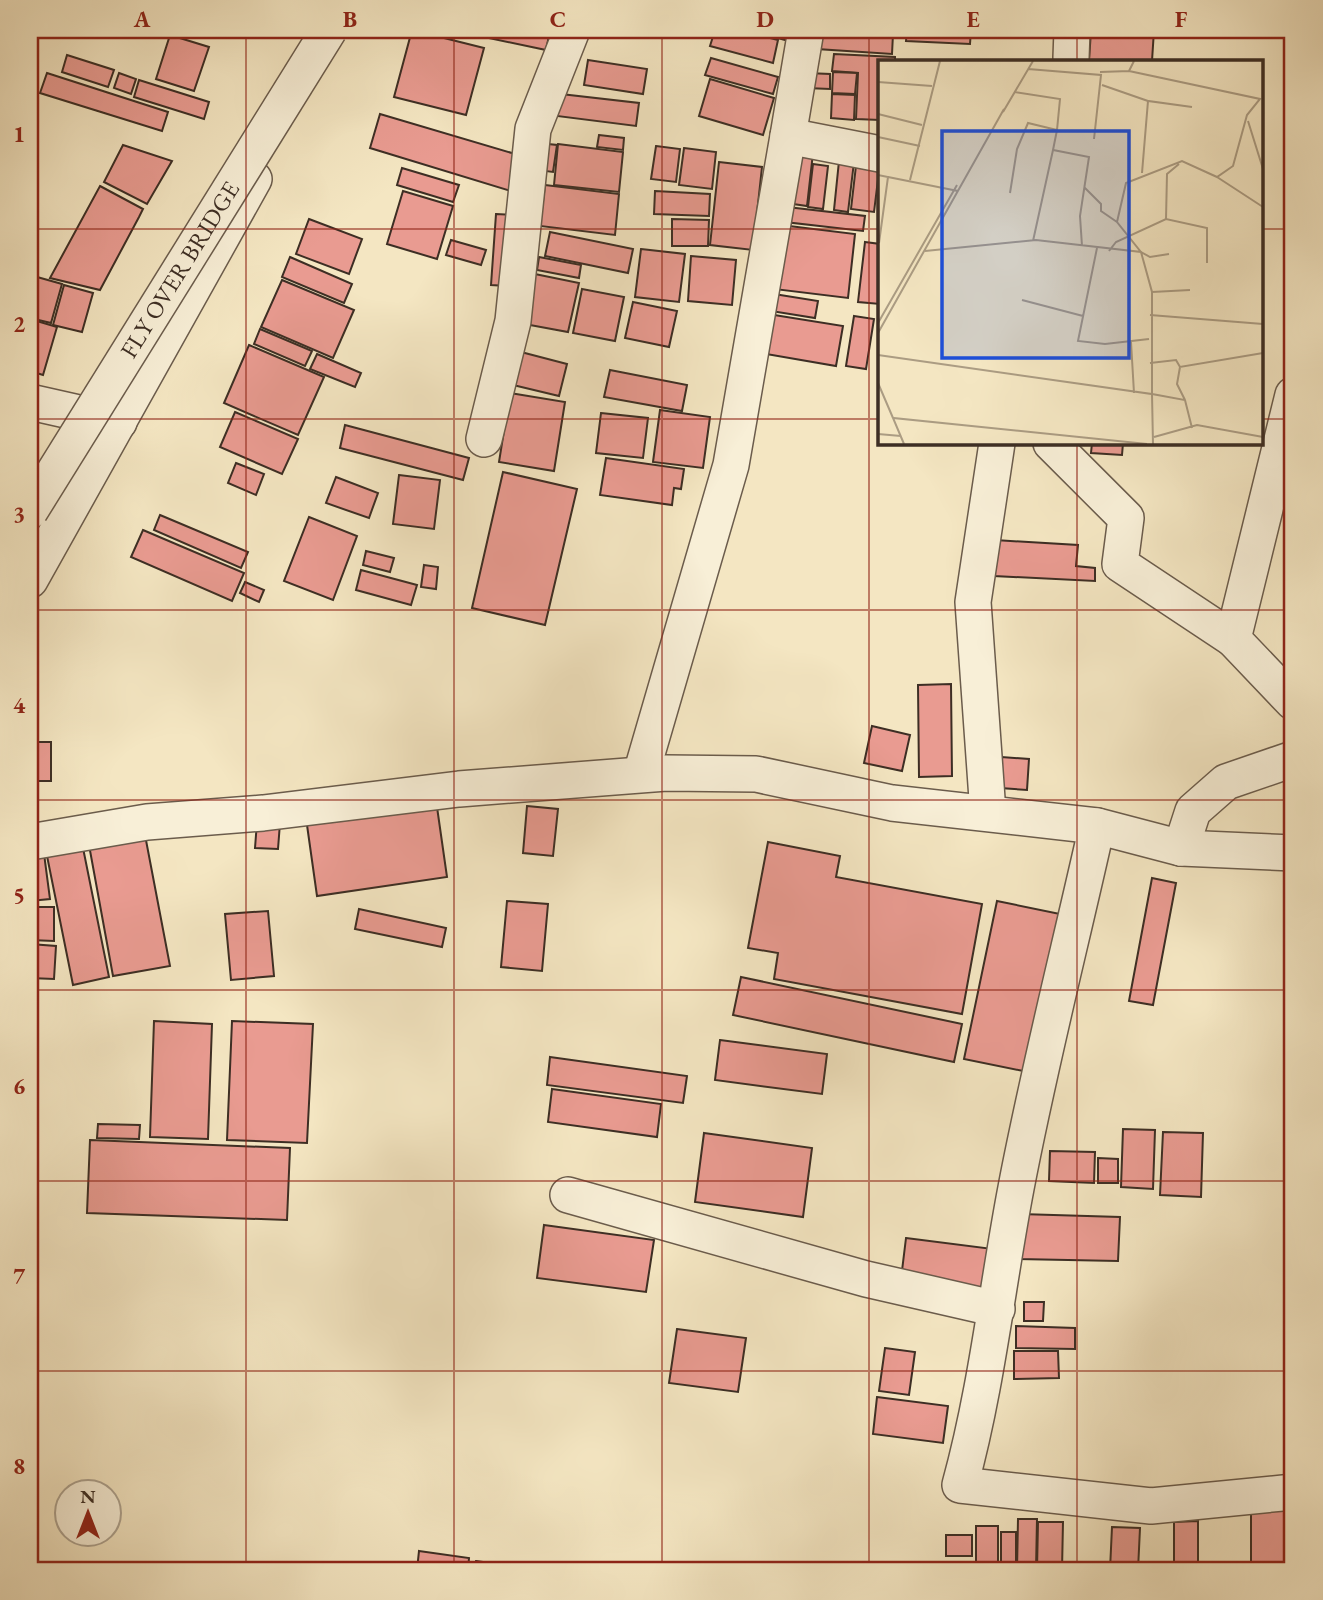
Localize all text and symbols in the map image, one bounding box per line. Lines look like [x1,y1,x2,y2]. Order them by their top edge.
text: A [133,4,151,34]
text: B [343,4,357,34]
text: C [550,4,566,34]
text: D [756,4,774,34]
text: E [966,4,980,34]
text: F [1175,4,1188,34]
inset map [878,60,1264,444]
text: 1 [13,119,25,149]
street label: FLY OVER BRIDGE [113,175,246,364]
text: 2 [13,309,25,339]
text: 3 [13,499,25,529]
text: 4 [13,690,26,720]
text: 5 [13,880,25,910]
text: 6 [13,1071,25,1101]
text: 7 [13,1261,26,1291]
text: 8 [13,1451,25,1481]
north arrow [52,1478,122,1548]
text: N [80,1484,96,1509]

